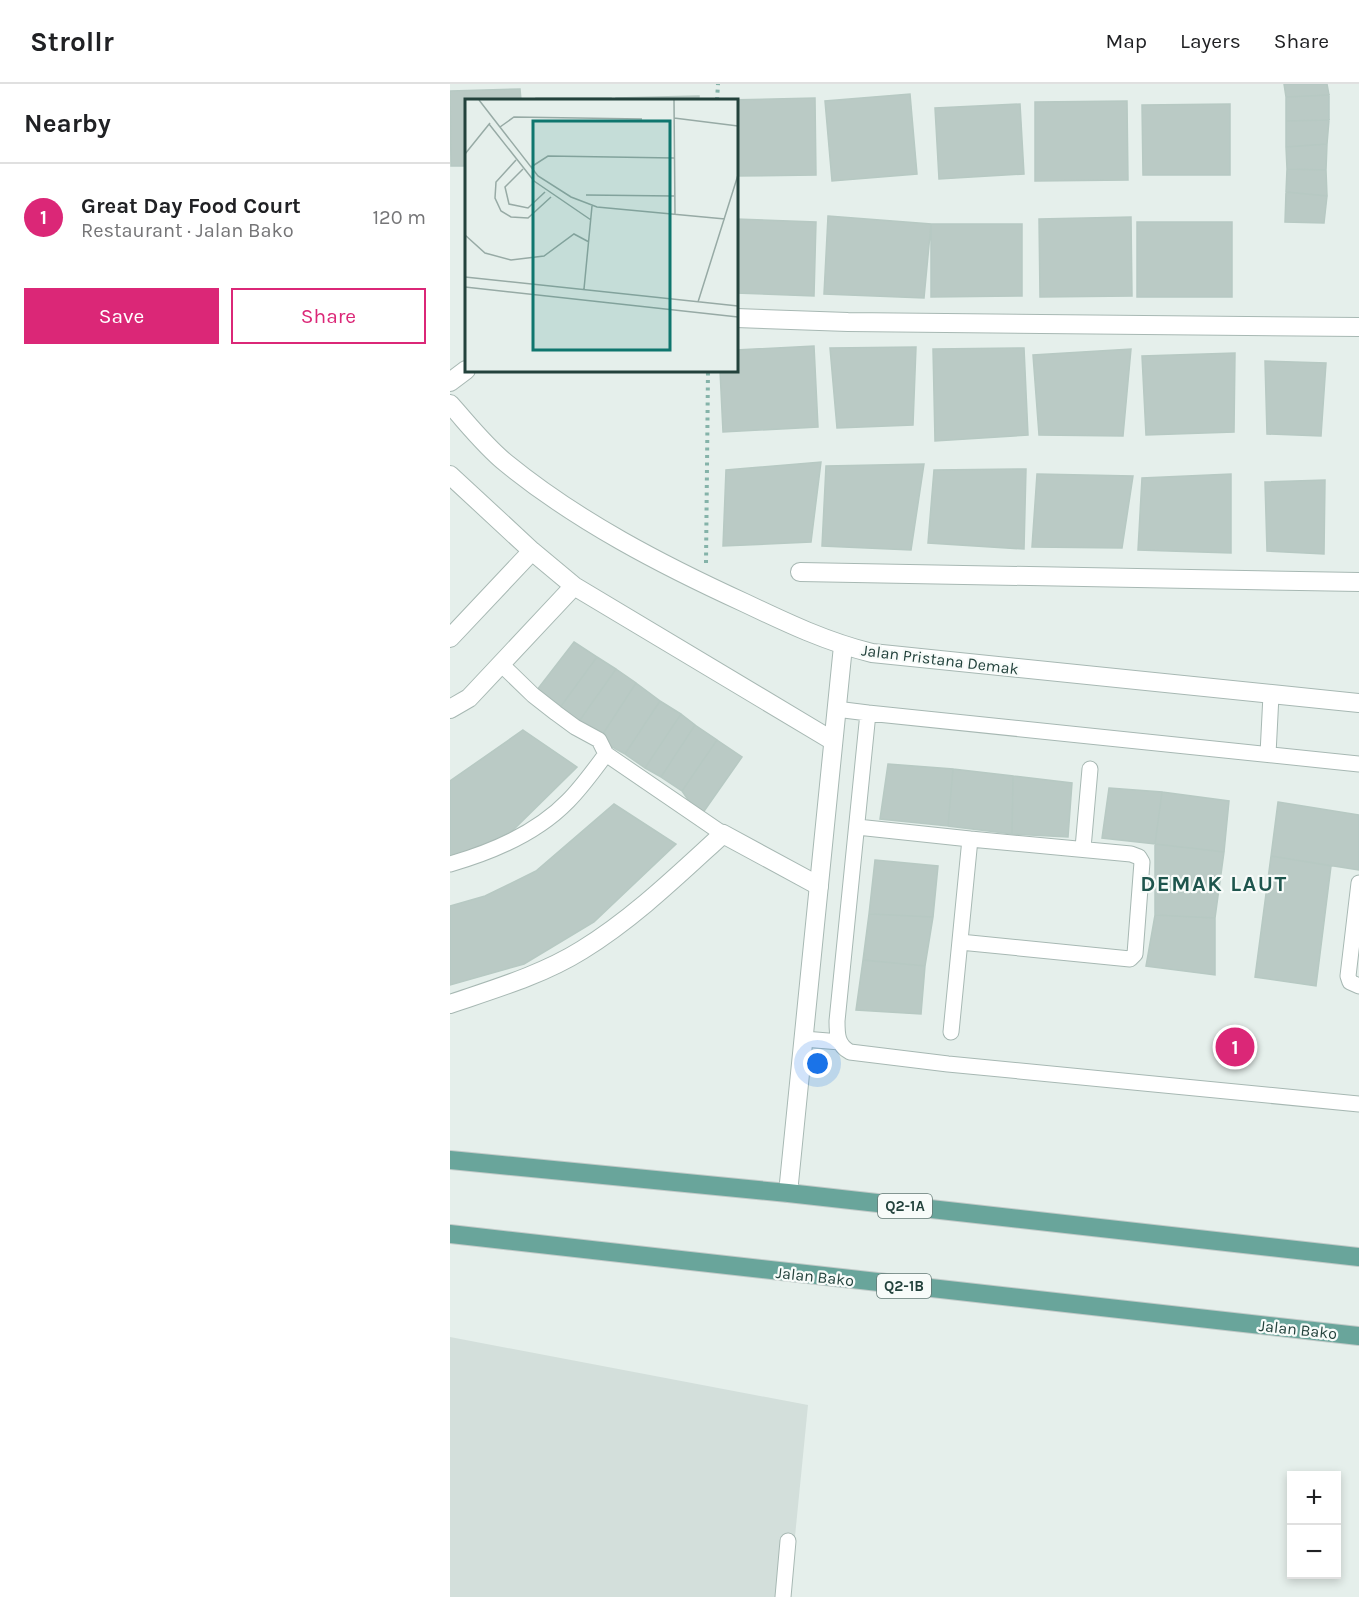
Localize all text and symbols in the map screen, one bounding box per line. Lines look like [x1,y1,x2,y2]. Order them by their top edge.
text: Strollr [30,25,114,58]
text: Map [1105,29,1147,53]
text: Layers [1180,29,1241,53]
text: Share [1274,29,1329,53]
inset map [465,99,738,372]
text: Nearby [24,108,111,139]
text: Great Day Food Court [81,193,301,219]
text: 1 [40,206,47,229]
text: 120 m [372,206,426,229]
text: Restaurant · Jalan Bako [81,219,294,242]
button: Save [24,288,219,344]
button: Share [231,288,426,344]
street label: Jalan Pristana Demak [860,640,1020,679]
district label: DEMAK LAUT [1140,871,1288,897]
pin: 1 [1216,1024,1254,1070]
your location [803,1049,832,1078]
road number: Q2-1A [878,1194,932,1218]
street label: Jalan Bako [775,1263,855,1290]
road number: Q2-1B [877,1274,931,1298]
street label: Jalan Bako [1258,1316,1338,1343]
map controls [1287,1471,1341,1579]
button: + [1287,1471,1341,1525]
button: − [1287,1525,1341,1579]

